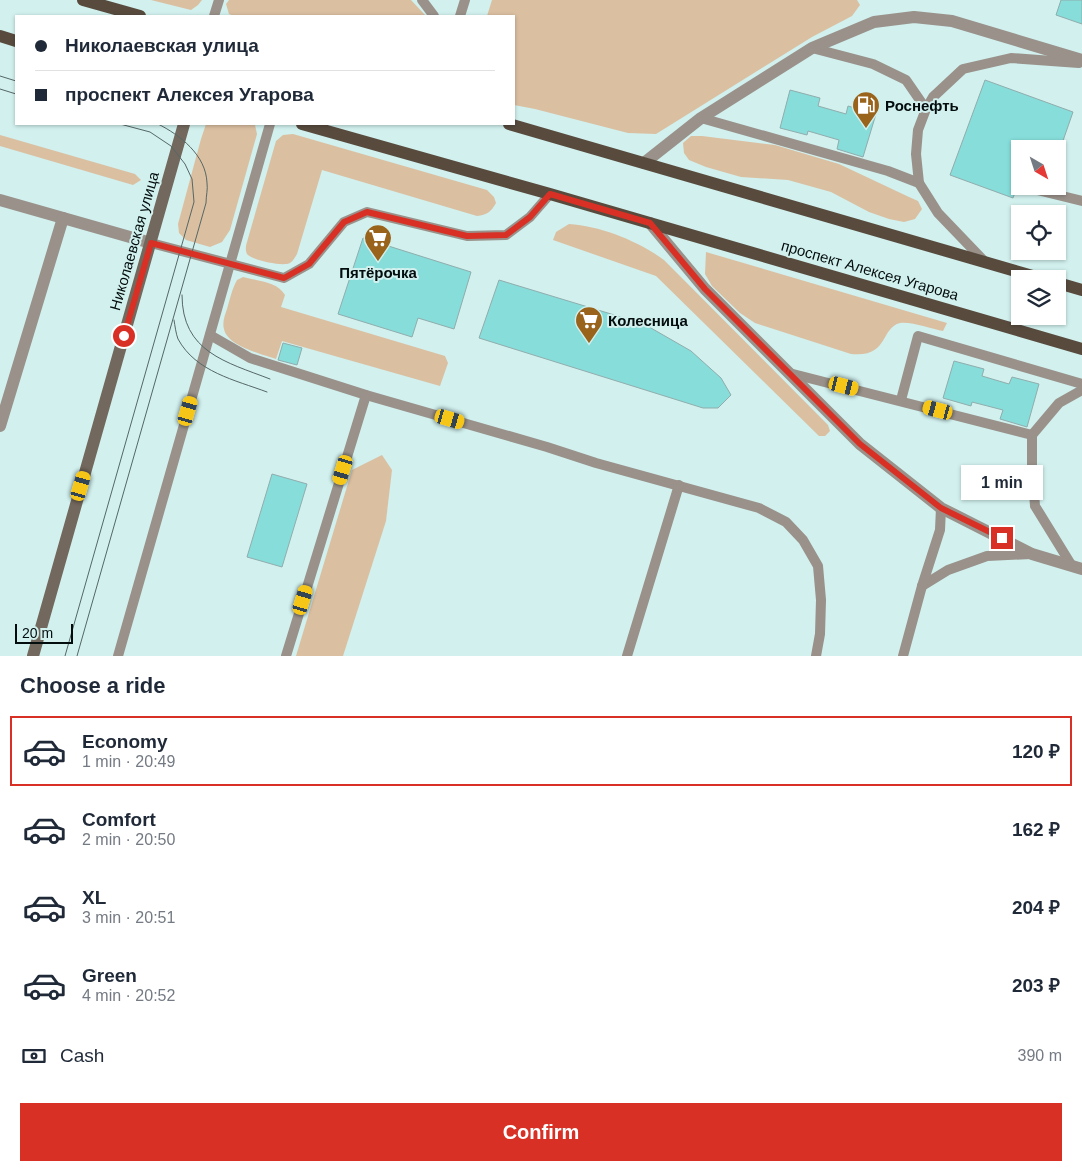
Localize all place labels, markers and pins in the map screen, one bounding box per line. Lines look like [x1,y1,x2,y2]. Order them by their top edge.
fuel station icon: Роснефть [851,90,881,129]
place label: Роснефть [885,97,959,114]
supermarket icon: Пятёрочка [363,223,393,262]
place label: Пятёрочка [339,264,418,281]
supermarket icon: Колесница [574,305,604,344]
place label: Колесница [608,312,688,329]

